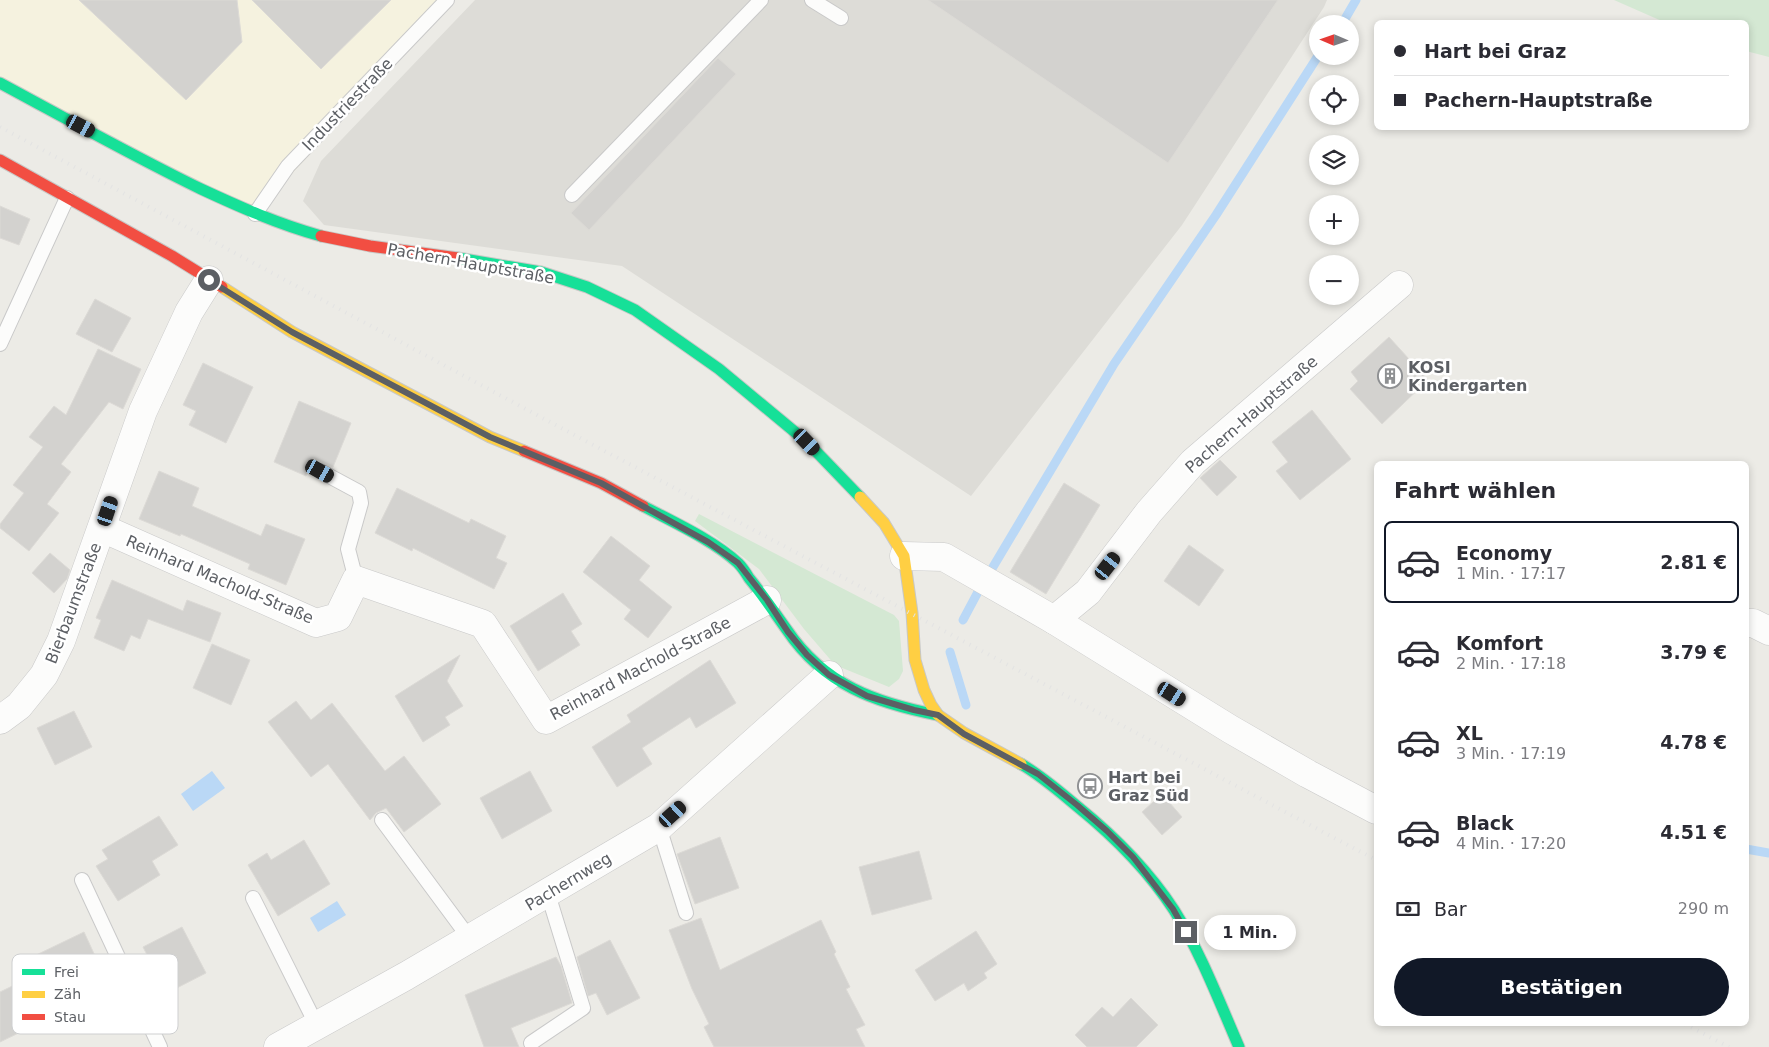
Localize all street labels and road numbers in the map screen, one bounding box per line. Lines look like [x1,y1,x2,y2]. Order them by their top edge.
street label: Industriestraße [298,54,396,155]
street label: Pachern-Hauptstraße [386,239,556,288]
street label: Pachern-Hauptstraße [1181,352,1321,477]
street label: Reinhard Machold-Straße [123,531,316,628]
street label: Bierbaumstraße [42,540,105,667]
street label: Reinhard Machold-Straße [547,613,734,724]
street label: Pachernweg [522,848,615,915]

